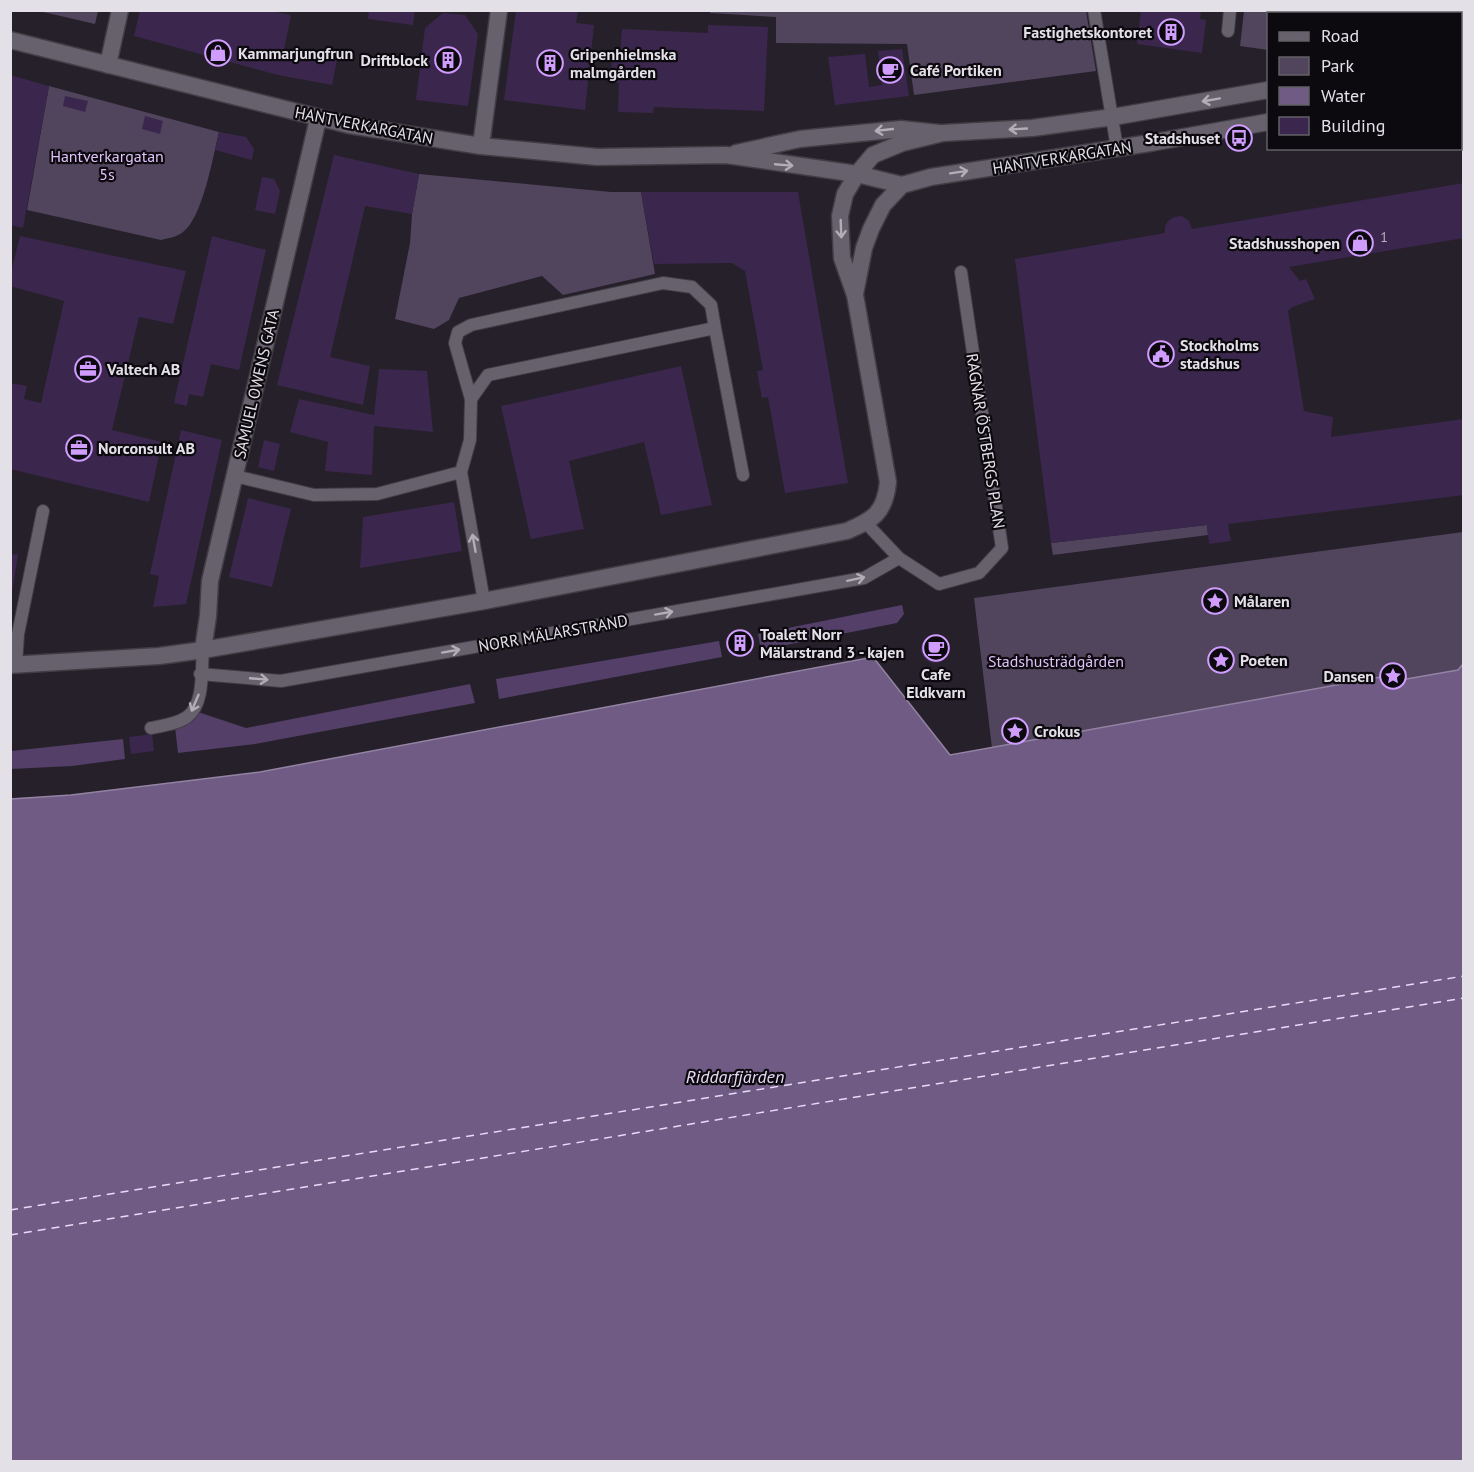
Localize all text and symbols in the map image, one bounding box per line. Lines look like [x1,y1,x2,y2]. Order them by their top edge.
legend [1267,12,1462,150]
building icon: Fastighetskontoret [1156,17,1186,47]
place label: Fastighetskontoret [1023,22,1152,42]
text: Road [1321,24,1359,47]
shop icon: Kammarjungfrun [203,38,233,68]
place label: Kammarjungfrun [238,43,353,63]
place label: Gripenhielmska malmgården [570,44,676,82]
building icon: Driftblock [433,45,463,75]
building icon: Gripenhielmska malmgården [535,48,565,78]
place label: Driftblock [360,50,428,70]
text: Park [1321,54,1354,77]
cafe icon: Café Portiken [875,55,905,85]
place label: Café Portiken [910,60,1002,80]
text: Water [1321,84,1365,107]
one-way arrow [1201,95,1221,106]
street label: HANTVERKARGATAN [293,102,435,148]
text: Building [1321,114,1385,137]
one-way arrow [1009,123,1029,134]
bus stop icon: Stadshuset [1224,123,1254,153]
one-way arrow [875,125,895,136]
place label: Stadshuset [1145,128,1220,148]
street label: HANTVERKARGATAN [991,136,1133,178]
park label: Hantverkargatan 5s [50,146,164,184]
one-way arrow [774,160,793,171]
one-way arrow [949,167,969,178]
one-way arrow [835,218,846,238]
shop icon: Stadshusshopen [1345,228,1375,258]
house number: 1 [1380,228,1388,246]
place label: Stadshusshopen [1229,233,1340,253]
street label: SAMUEL OWENS GATA [229,307,283,461]
place label: Stockholms stadshus [1180,335,1259,373]
public building icon: Stockholms stadshus [1146,339,1176,369]
street label: RAGNAR ÖSTBERGS PLAN [962,352,1010,530]
office icon: Valtech AB [73,354,103,384]
place label: Valtech AB [106,359,180,379]
office icon: Norconsult AB [64,433,94,463]
place label: Norconsult AB [98,438,195,458]
one-way arrow [468,534,479,553]
one-way arrow [845,573,865,584]
place icon: Målaren [1200,586,1230,616]
place label: Målaren [1234,591,1290,611]
one-way arrow [653,608,673,619]
street label: NORR MÄLARSTRAND [477,610,629,656]
place label: Toalett Norr Mälarstrand 3 - kajen [760,624,904,662]
building icon: Toalett Norr Mälarstrand 3 - kajen [725,628,755,658]
cafe icon: Cafe Eldkvarn [921,633,951,663]
one-way arrow [441,645,460,656]
place icon: Poeten [1206,645,1236,675]
place label: Poeten [1240,650,1288,670]
park label: Stadshusträdgården [988,651,1124,671]
place icon: Dansen [1378,661,1408,691]
place label: Cafe Eldkvarn [906,664,966,702]
place label: Dansen [1323,666,1374,686]
one-way arrow [248,674,268,685]
one-way arrow [189,694,200,712]
place icon: Crokus [1000,716,1030,746]
place label: Crokus [1034,721,1080,741]
water label: Riddarfjärden [686,1065,784,1088]

